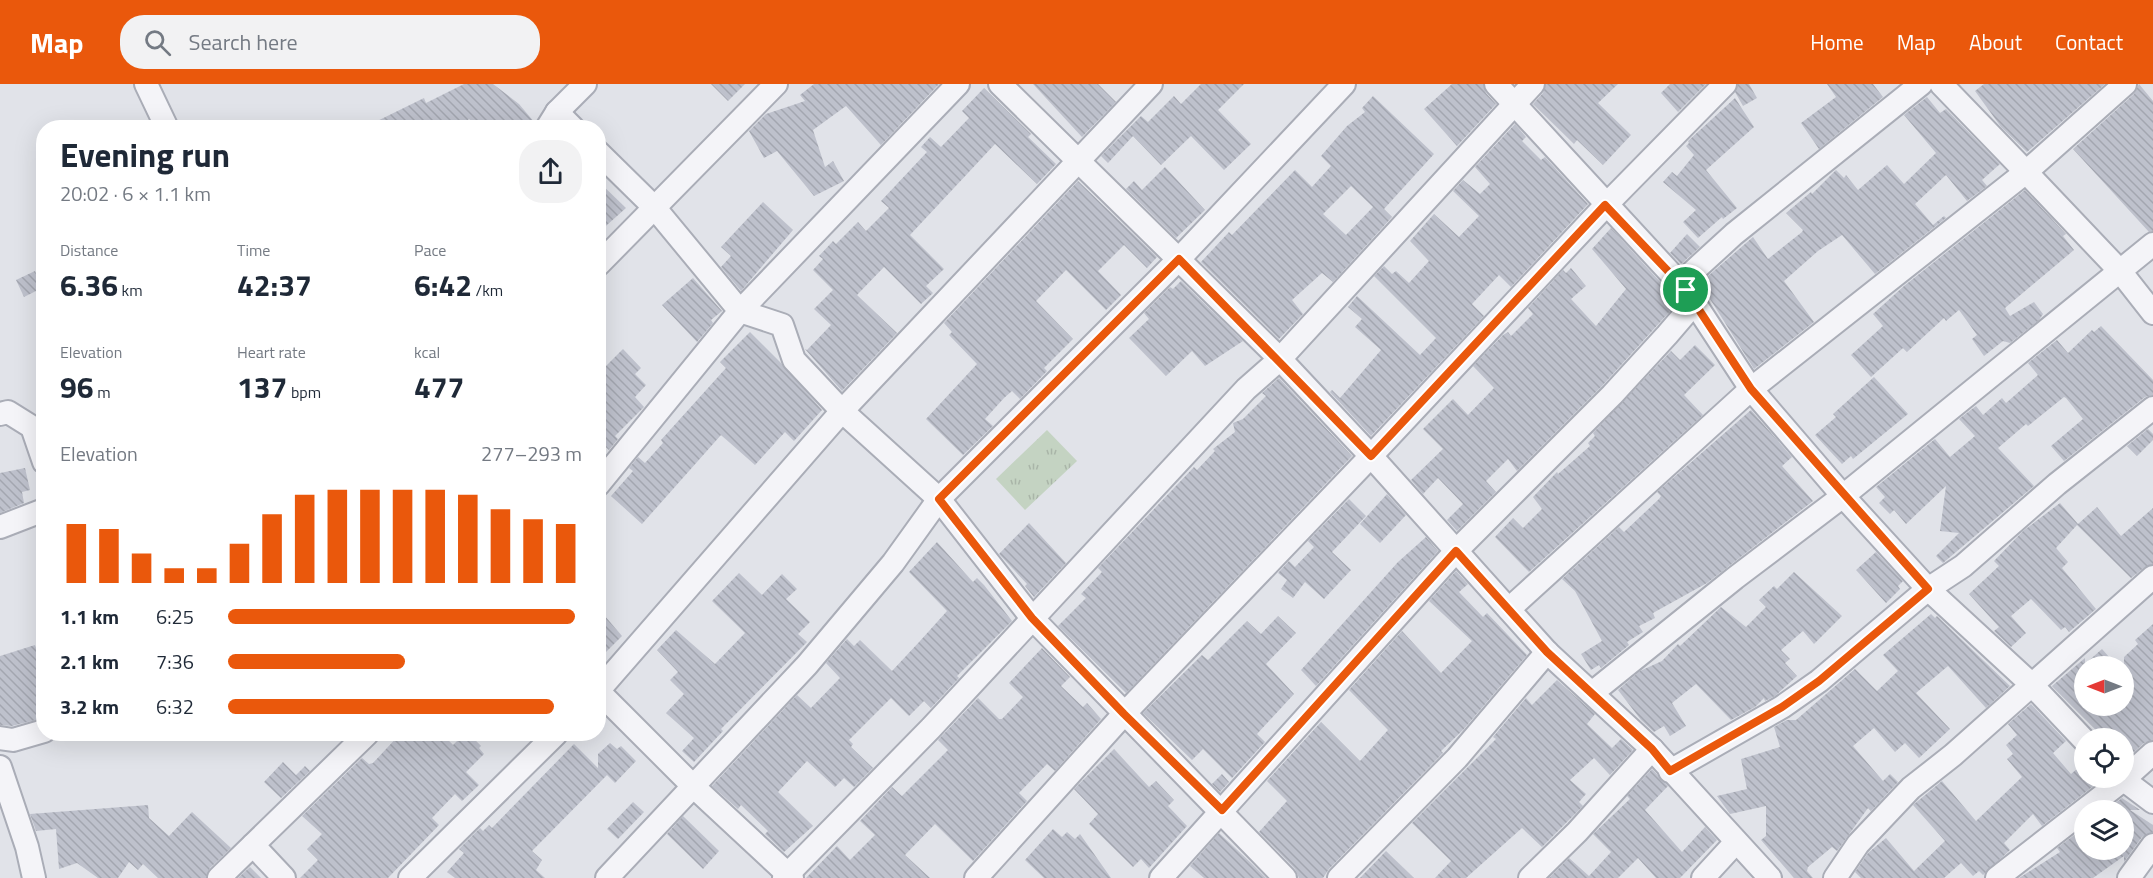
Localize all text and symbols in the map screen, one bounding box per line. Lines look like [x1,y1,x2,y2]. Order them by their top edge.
search box [120,15,540,69]
text: Map [30,21,84,64]
text: Search here [189,25,298,59]
icon: search [141,26,174,59]
text: Home [1810,26,1864,58]
text: Map [1897,26,1936,58]
text: About [1969,26,2022,58]
text: Contact [2055,26,2123,58]
text: Evening run [60,130,230,180]
button: share [519,140,582,203]
text: 20:02 · 6 × 1.1 km [60,178,211,209]
text: Distance [60,238,118,262]
text: Time [237,238,270,262]
text: Pace [414,238,446,262]
text: 6.36 [60,262,118,308]
text: 42:37 [237,262,312,308]
text: 6:42 [414,262,472,308]
pin [1660,264,1711,315]
icon: arrive [1669,273,1702,306]
text: km [118,278,143,302]
text: /km [472,278,503,302]
text: Elevation [60,340,122,364]
text: Heart rate [237,340,306,364]
text: kcal [414,340,440,364]
text: 96 [60,364,94,410]
text: 137 [237,364,287,410]
text: 477 [414,364,464,410]
text: m [94,380,111,404]
text: bpm [287,380,321,404]
text: Elevation [60,438,138,469]
text: 277–293 m [481,438,582,469]
text: 1.1 km [60,601,119,632]
text: 6:25 [156,601,194,632]
text: 2.1 km [60,646,119,677]
text: 7:36 [156,646,194,677]
north arrow [2074,656,2134,716]
map controls [2074,656,2134,860]
text: 3.2 km [60,691,119,722]
text: 6:32 [156,691,194,722]
button: locate [2074,728,2134,788]
button: layers [2074,800,2134,860]

